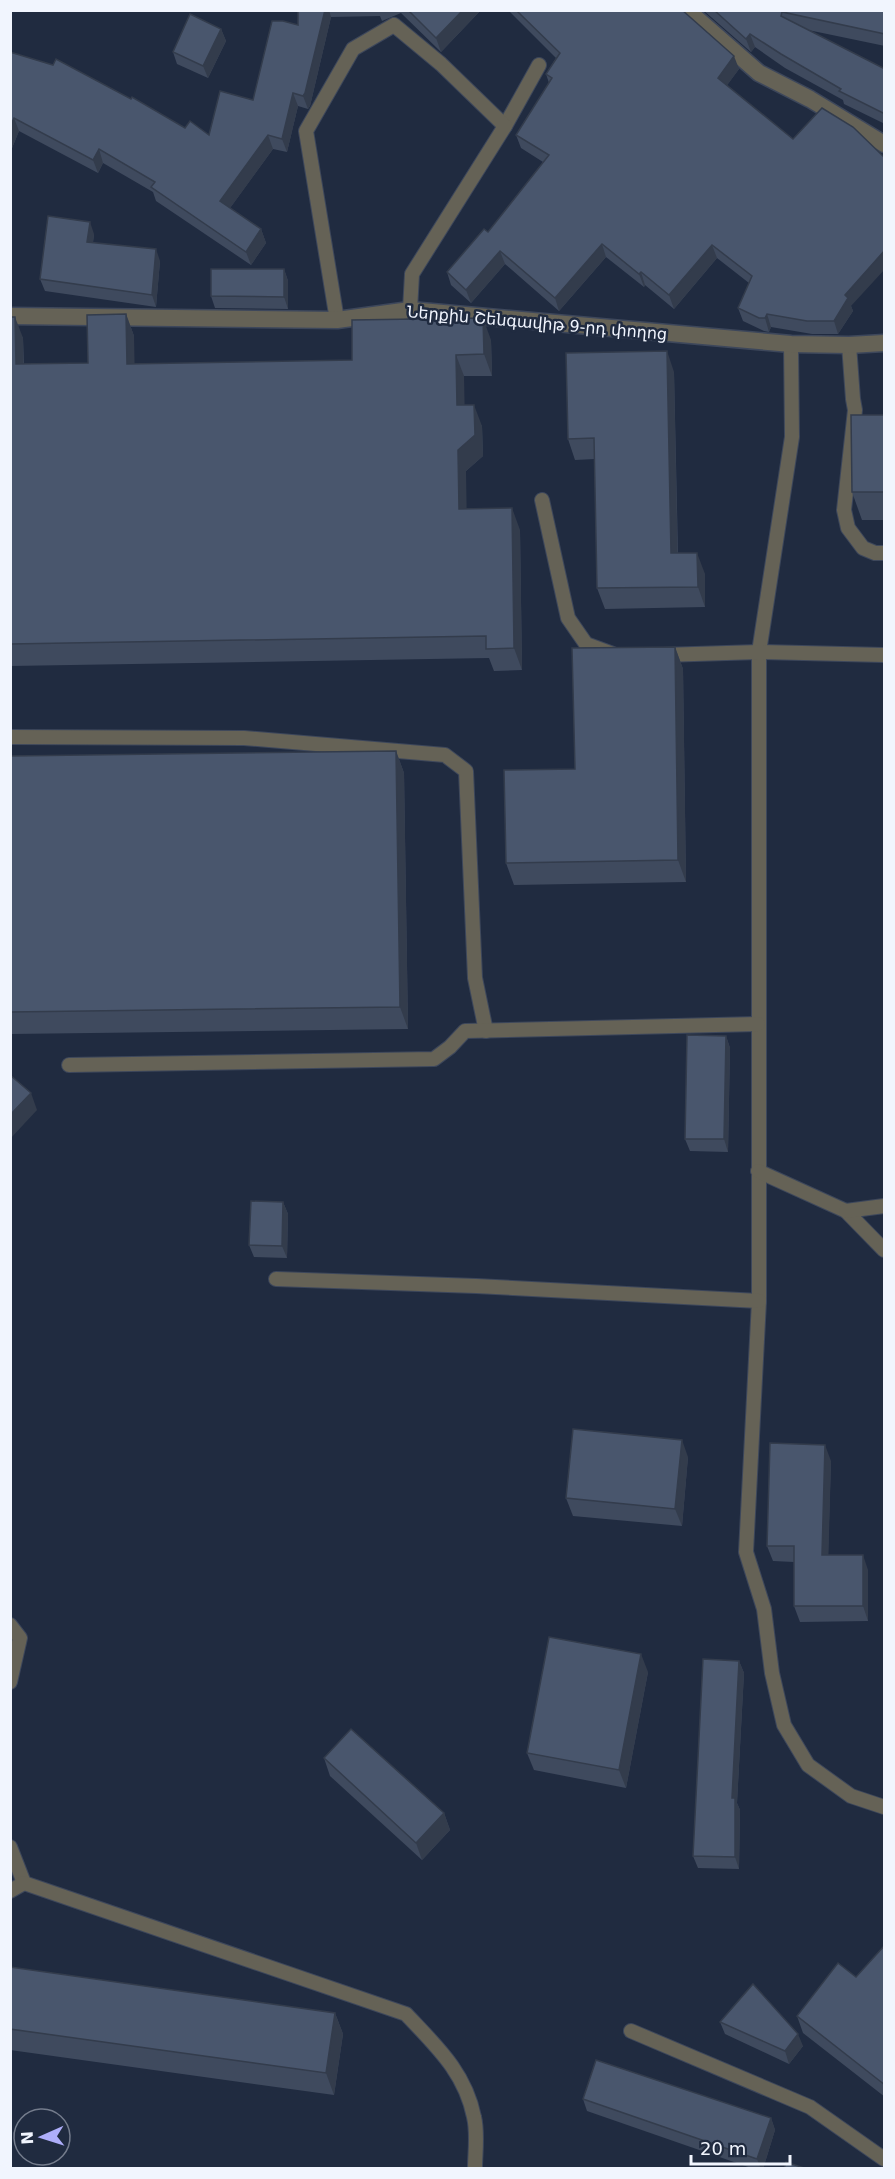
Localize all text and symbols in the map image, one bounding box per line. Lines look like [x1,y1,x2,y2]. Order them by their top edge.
street label: Ներքին Շենգավիթ 9-րդ փողոց [406,302,668,344]
north arrow [12,2107,72,2167]
scale bar [691,2128,790,2166]
text: N [18,2131,37,2145]
text: 20 m [700,2138,746,2159]

